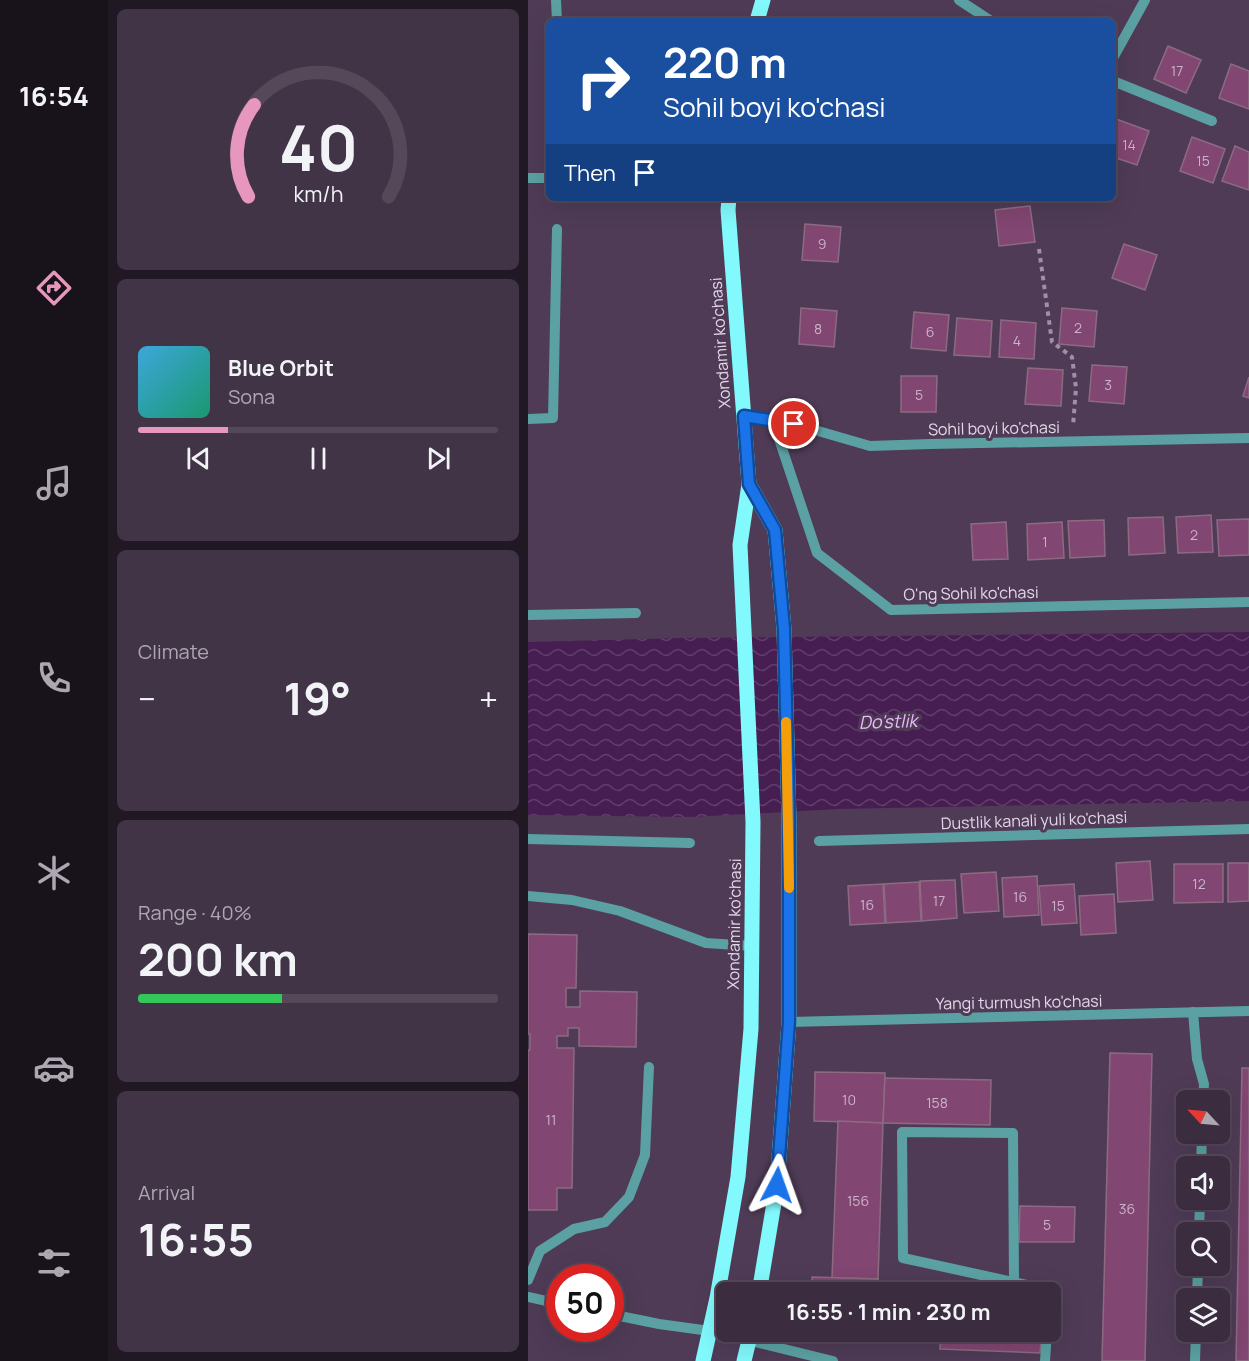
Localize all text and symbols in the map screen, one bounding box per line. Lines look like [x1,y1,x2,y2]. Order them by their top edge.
text: 220 m [663,33,787,91]
icon: right [564,42,642,120]
house number: 17 [1171,61,1183,80]
text: 16:54 [19,77,89,114]
text: Sohil boyi ko'chasi [663,88,886,125]
text: 40 [278,104,358,190]
house number: 14 [1122,135,1136,154]
house number: 15 [1196,151,1210,170]
icon: arrive [628,156,661,189]
text: Then [564,158,616,188]
text: km/h [293,179,343,208]
house number: 9 [818,234,826,253]
icon: directions [33,267,75,309]
street label: Xondamir ko'chasi [704,277,736,409]
house number: 2 [1074,318,1082,337]
house number: 8 [814,319,822,338]
house number: 6 [926,322,934,341]
house number: 4 [1013,331,1021,350]
text: Blue Orbit [228,353,334,383]
house number: 3 [1104,375,1112,394]
text: Sona [228,383,275,410]
house number: 5 [915,385,923,404]
pin [768,398,819,449]
icon: arrive [777,407,810,440]
street label: Sohil boyi ko'chasi [928,416,1060,440]
icon: previous [182,442,215,475]
icon: pause [302,442,335,475]
icon: next [422,442,455,475]
icon: music [33,462,75,504]
house number: 2 [1190,525,1198,544]
house number: 1 [1042,532,1048,551]
street label: O'ng Sohil ko'chasi [903,581,1039,605]
text: Climate [138,638,209,665]
icon: phone [33,657,75,699]
text: 19° [283,667,351,729]
text: − [138,676,156,721]
text: + [479,676,498,721]
water label: Do'stlik [858,708,921,734]
street label: Dustlik kanali yuli ko'chasi [940,806,1128,834]
icon: climate [33,852,75,894]
street label: Xondamir ko'chasi [722,858,746,990]
house number: 12 [1192,874,1206,893]
house number: 16 [1013,887,1027,906]
house number: 17 [933,891,945,910]
house number: 16 [860,895,874,914]
house number: 15 [1051,896,1065,915]
text: Range · 40% [138,899,252,926]
text: 200 km [138,928,298,990]
street label: Yangi turmush ko'chasi [935,990,1103,1014]
icon: car [33,1047,75,1089]
house number: 10 [842,1090,856,1109]
north arrow [1176,1090,1230,1144]
map controls [1176,1090,1230,1342]
house number: 158 [926,1093,948,1112]
house number: 11 [546,1110,556,1129]
position arrow [745,1153,809,1217]
button: sound [1176,1156,1230,1210]
text: Arrival [138,1179,195,1206]
house number: 156 [847,1191,869,1210]
house number: 36 [1119,1199,1135,1218]
text: 16:55 [138,1208,254,1270]
house number: 5 [1043,1215,1051,1234]
button: search [1176,1222,1230,1276]
icon: filters [33,1242,75,1284]
speed limit sign: 50 [546,1264,624,1342]
button: layers [1176,1288,1230,1342]
text: 16:55 · 1 min · 230 m [786,1297,991,1327]

